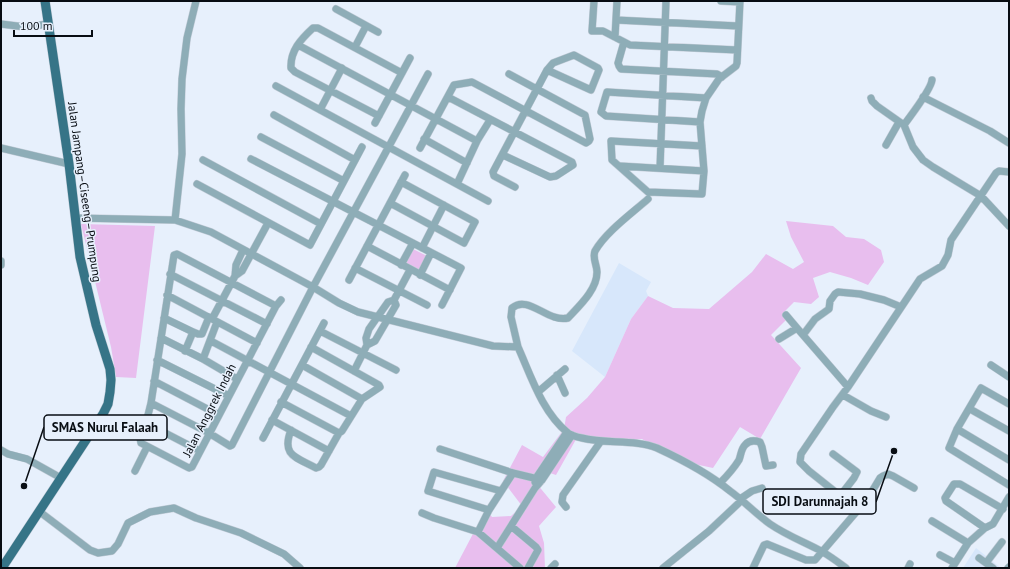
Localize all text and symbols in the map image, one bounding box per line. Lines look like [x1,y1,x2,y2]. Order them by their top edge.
scale bar [14,12,92,38]
text: 100 m [20,18,53,33]
street label: Jalan Jampang–Ciseeng–Prumpung [65,100,105,283]
street label: Jalan Anggrek Indah [179,361,239,460]
callout: SMAS Nurul Falaah [44,415,167,440]
text: SMAS Nurul Falaah [52,419,158,436]
callout: SDI Darunnajah 8 [763,489,876,514]
text: SDI Darunnajah 8 [771,493,869,510]

